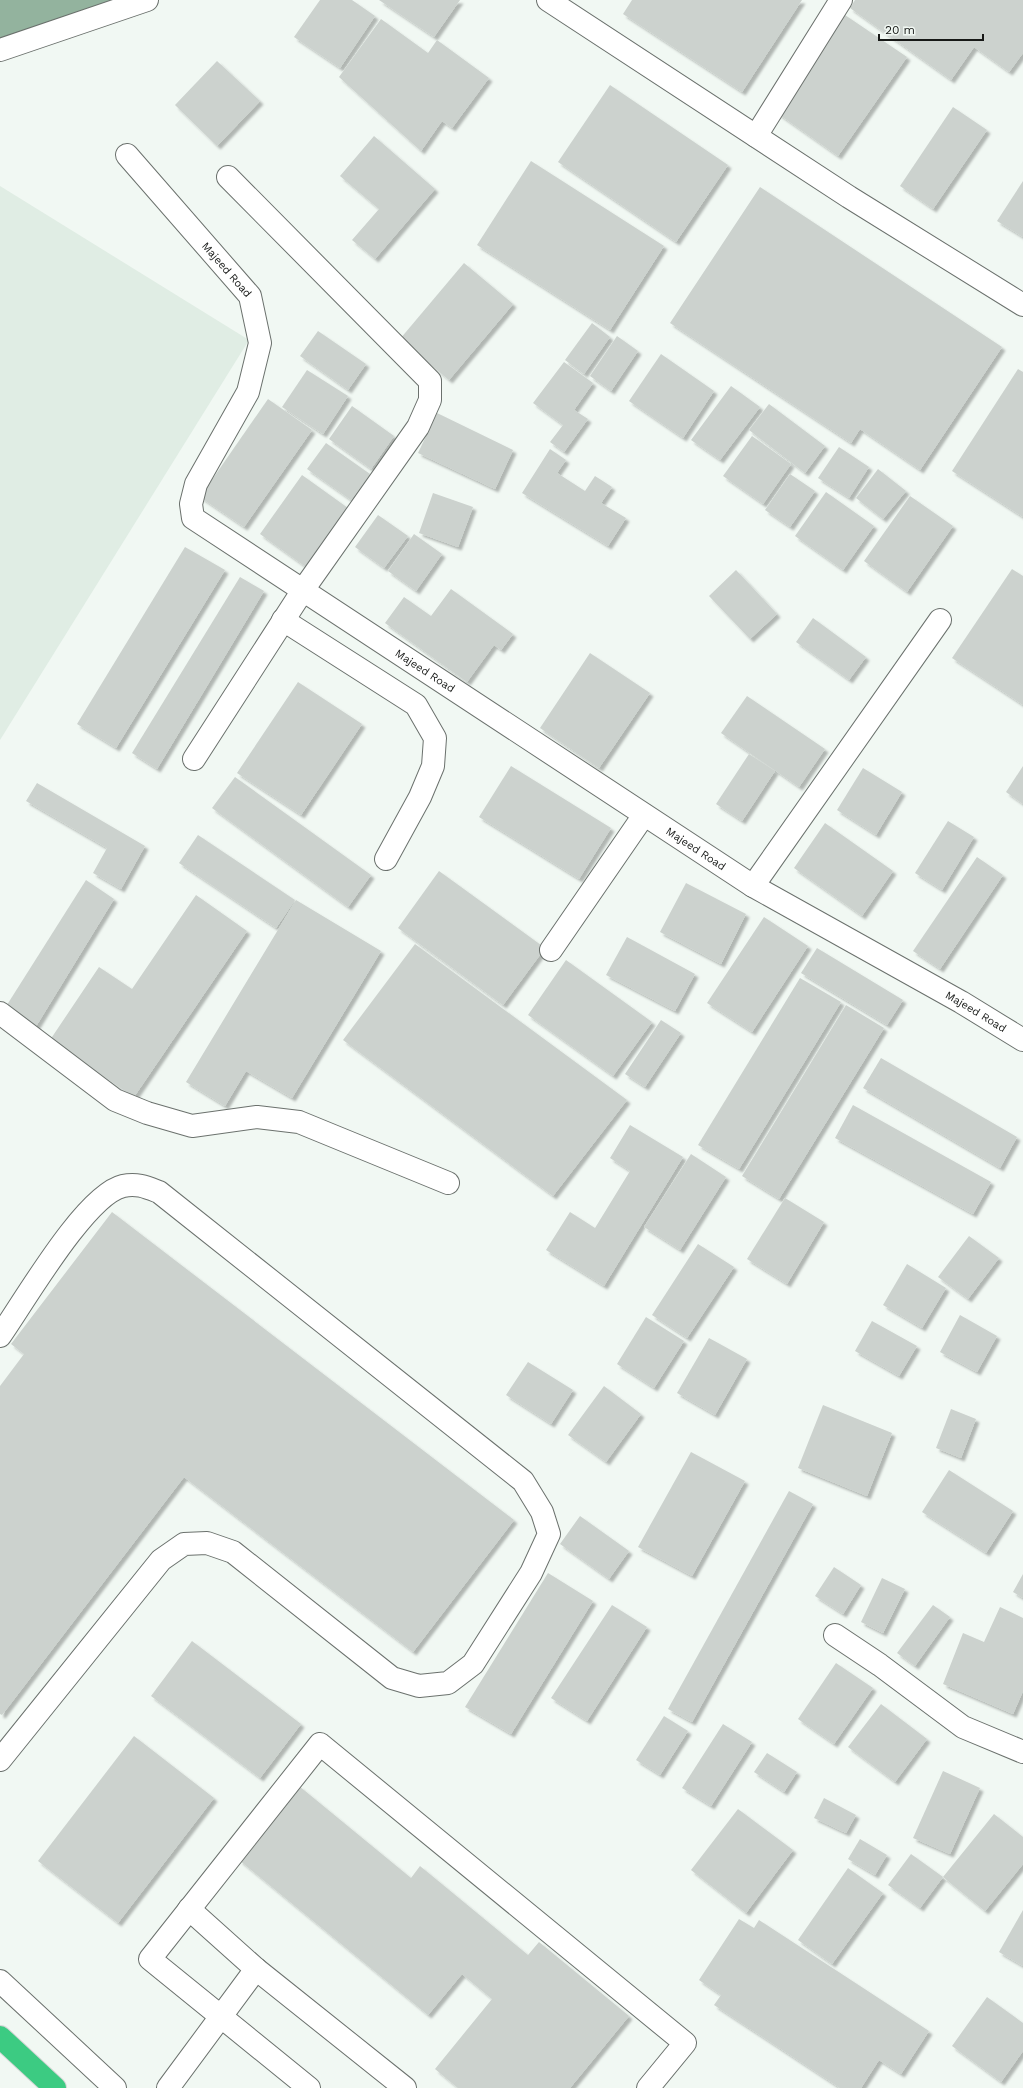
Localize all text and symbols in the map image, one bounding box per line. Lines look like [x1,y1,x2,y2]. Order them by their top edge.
scale bar [879,16,983,42]
text: 20 m [885,23,915,37]
street label: Majeed Road [199,240,254,300]
street label: Majeed Road [393,647,457,695]
street label: Majeed Road [663,825,728,873]
street label: Majeed Road [943,989,1009,1035]

